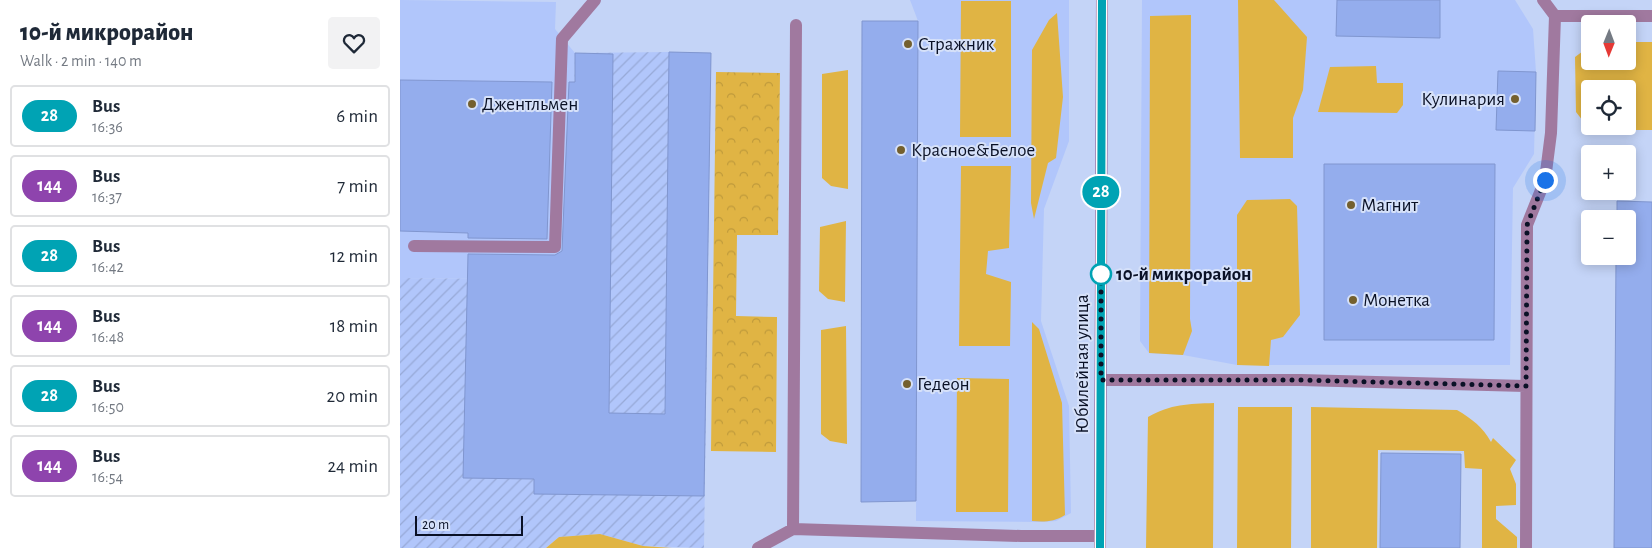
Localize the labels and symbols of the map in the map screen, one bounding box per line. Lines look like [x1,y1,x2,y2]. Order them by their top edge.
north arrow [1581,15,1636,70]
place label: Стражник [918,35,995,54]
marker: Стражник [902,38,914,50]
place label: Кулинария [1421,90,1505,109]
marker: Кулинария [1509,93,1521,105]
place label: Джентльмен [482,95,578,114]
marker: Джентльмен [466,98,478,110]
place label: Красное&Белое [911,141,1035,160]
marker: Красное&Белое [895,144,907,156]
your location [1533,168,1558,193]
line badge: 28 [1078,176,1124,208]
place label: Магнит [1361,196,1418,215]
marker: Магнит [1345,199,1357,211]
marker: 10-й микрорайон [1090,263,1112,285]
place label: 10-й микрорайон [1116,265,1252,284]
place label: Монетка [1363,291,1430,310]
street label: Юбилейная улица [1073,294,1092,434]
marker: Монетка [1347,294,1359,306]
place label: Гедеон [917,375,970,394]
marker: Гедеон [901,378,913,390]
scale bar [415,513,522,536]

